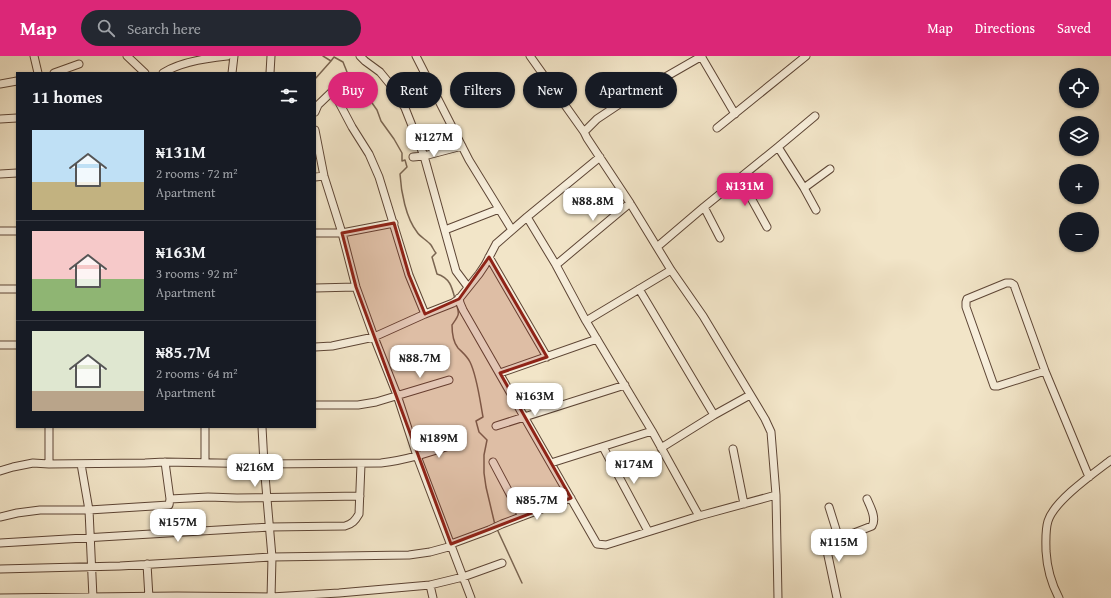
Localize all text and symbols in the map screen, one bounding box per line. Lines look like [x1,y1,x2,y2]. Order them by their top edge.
search box [81,10,361,46]
text: Map [20,14,57,42]
icon: search [95,17,117,39]
text: Search here [127,18,201,39]
text: Map [927,18,953,38]
text: Directions [975,18,1035,38]
text: Saved [1057,18,1091,38]
map controls [1059,68,1099,252]
button: locate [1059,68,1099,108]
chip: Buy [328,72,378,108]
chip: Rent [386,72,442,108]
chip: Filters [450,72,515,108]
chip: New [523,72,577,108]
chip: Apartment [585,72,677,108]
text: 11 homes [32,84,103,109]
icon: filters [278,85,300,107]
button: layers [1059,116,1099,156]
pin: ₦127M [406,124,462,158]
text: ₦127M [415,127,453,146]
text: ₦131M [156,139,206,164]
icon: home [64,146,112,194]
text: 2 rooms · 72 m² [156,164,238,183]
button: + [1059,164,1099,204]
pin: ₦131M [717,173,773,207]
text: ₦131M [726,176,764,195]
text: Apartment [156,183,216,202]
pin: ₦88.8M [560,188,626,222]
text: ₦88.8M [572,191,614,210]
button: − [1059,212,1099,252]
text: ₦163M [156,239,206,264]
icon: home [64,247,112,295]
text: 3 rooms · 92 m² [156,264,238,283]
text: Apartment [156,283,216,302]
text: ₦85.7M [156,339,211,364]
pin: ₦88.7M [387,345,453,379]
icon: home [64,347,112,395]
text: ₦88.7M [399,348,441,367]
text: 2 rooms · 64 m² [156,364,238,383]
text: Apartment [156,383,216,402]
pin: ₦163M [507,383,563,417]
text: ₦163M [516,386,554,405]
pin: ₦189M [411,425,467,459]
text: ₦189M [420,428,458,447]
pin: ₦174M [606,451,662,485]
pin: ₦216M [227,454,283,488]
text: ₦174M [615,454,653,473]
text: ₦216M [236,457,274,476]
pin: ₦85.7M [504,487,570,521]
text: ₦85.7M [516,490,558,509]
pin: ₦157M [150,509,206,543]
text: ₦157M [159,512,197,531]
pin: ₦115M [811,529,867,563]
text: ₦115M [820,532,858,551]

